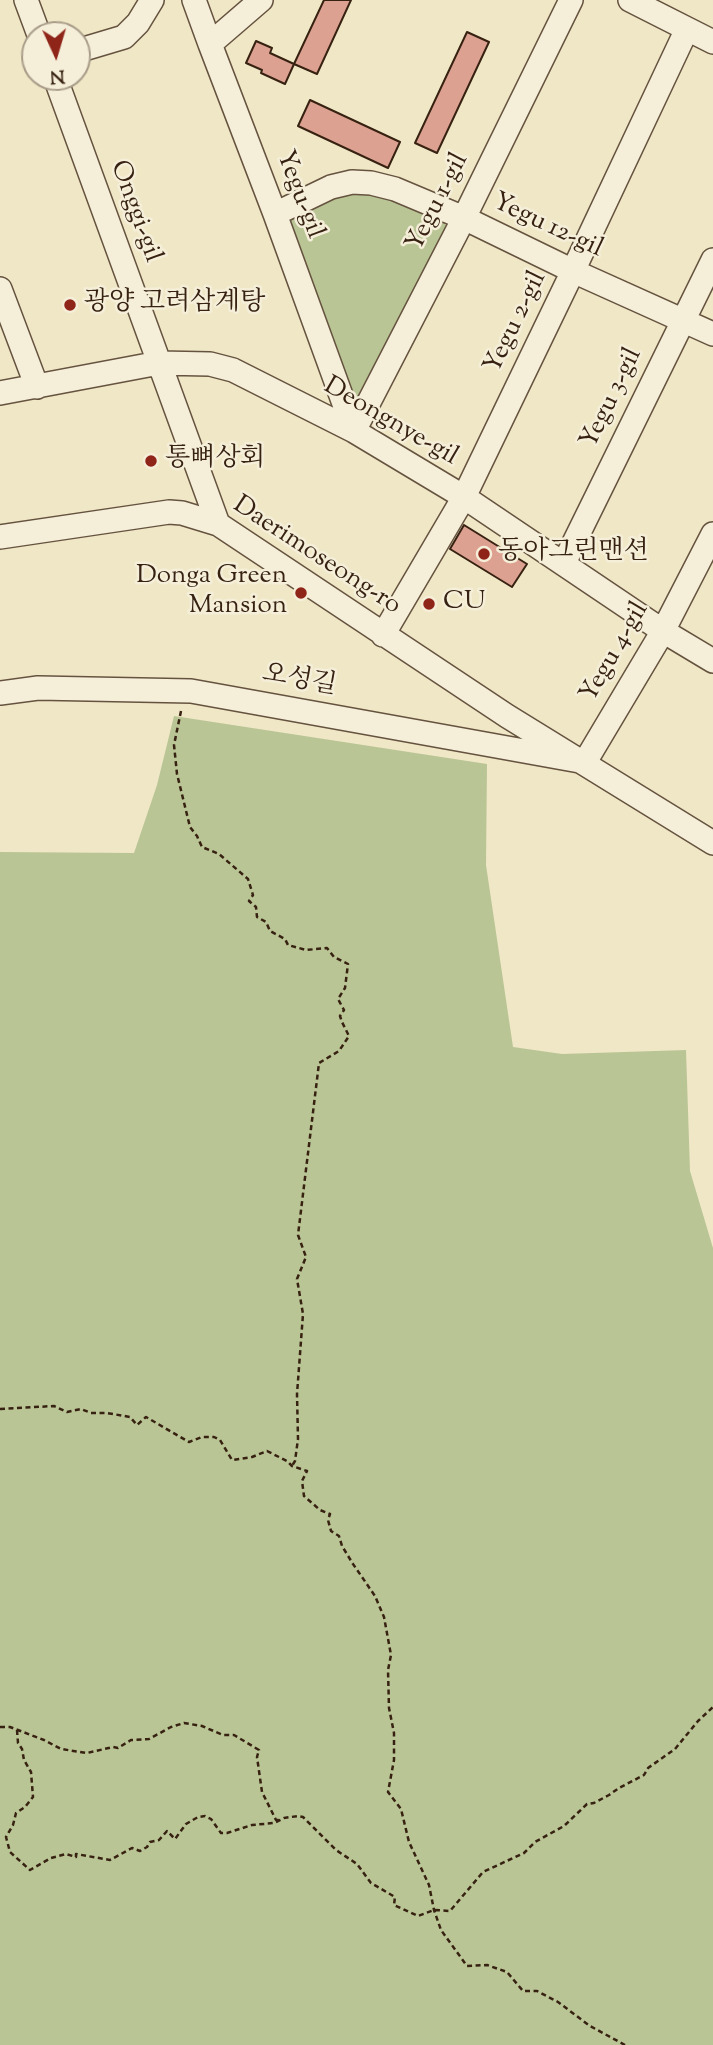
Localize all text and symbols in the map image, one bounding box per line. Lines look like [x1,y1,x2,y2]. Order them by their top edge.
north arrow [21,21,91,91]
text: N [49,61,66,89]
street label: Yegu-gil [267,147,329,243]
street label: Yegu 1-gil [401,149,477,257]
street label: Onggi-gil [101,157,167,267]
street label: Yegu 12-gil [487,188,607,266]
street label: Yegu 2-gil [479,267,555,379]
place label: 광양 고려삼계탕 [84,289,265,321]
marker: 광양 고려삼계탕 [62,297,78,313]
street label: Yegu 3-gil [575,344,651,454]
street label: Deongnye-gil [317,372,463,474]
place label: 통뼈상회 [165,445,265,477]
marker: 통뼈상회 [143,453,159,469]
street label: Daerimoseong-ro [226,491,406,623]
place label: 동아그린맨션 [498,538,649,570]
marker: 동아그린맨션 [476,546,492,562]
place label: Donga Green Mansion [136,562,287,624]
marker: Donga Green Mansion [293,585,309,601]
place label: CU [443,588,485,620]
marker: CU [421,596,437,612]
street label: Yegu 4-gil [575,597,657,709]
street label: 오성길 [259,660,339,704]

